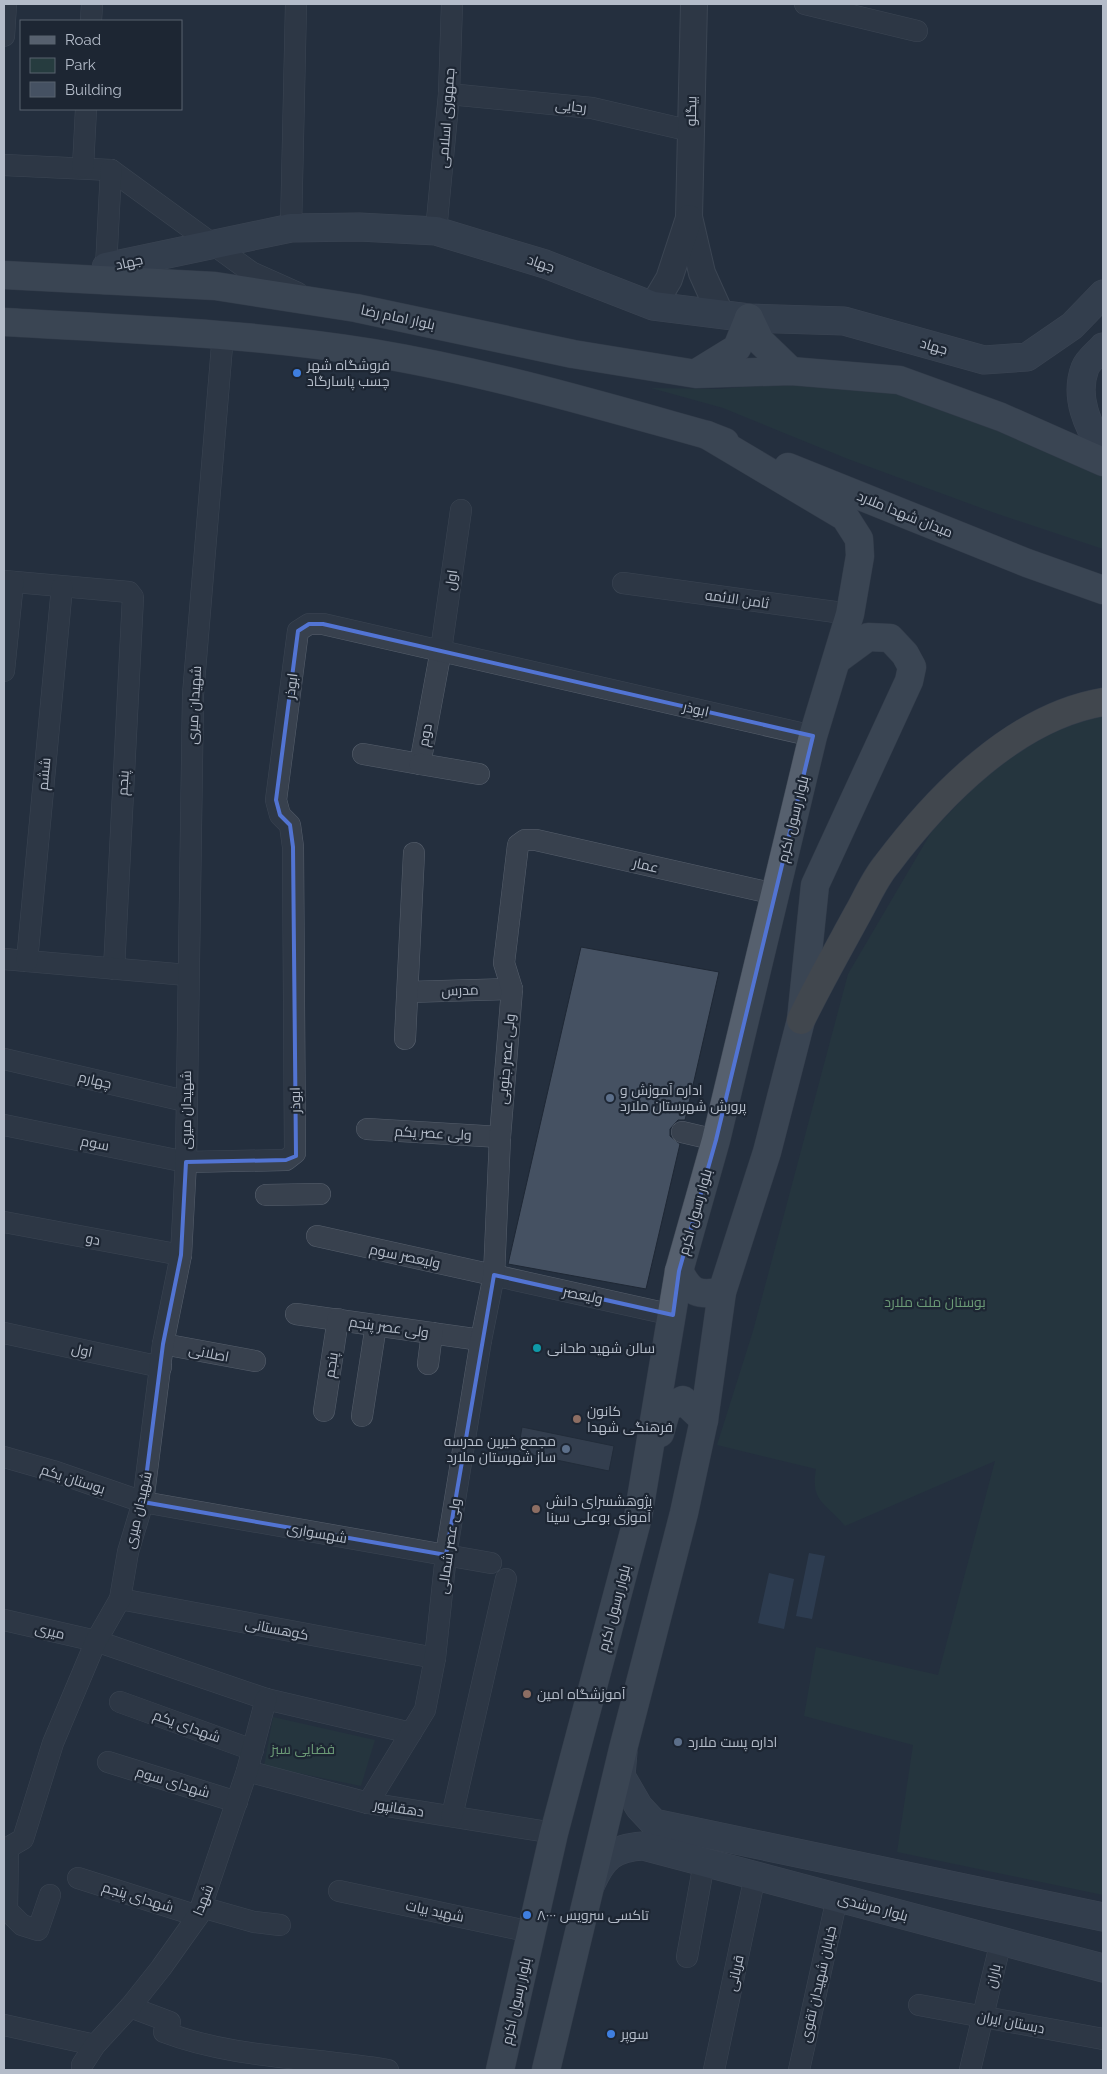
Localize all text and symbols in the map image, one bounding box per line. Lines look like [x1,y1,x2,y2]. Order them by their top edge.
legend [20,20,182,110]
text: Road [65,31,101,49]
text: Park [65,56,96,74]
street label: جمهوری اسلامی [435,67,457,169]
text: Building [65,81,122,99]
street label: رجایی [554,96,588,116]
street label: بیگلو [683,96,699,126]
street label: جهاد [114,251,144,273]
street label: جهاد [525,251,557,275]
street label: بلوار امام رضا [359,301,437,335]
street label: جهاد [918,334,950,358]
place label: فروشگاه شهر چسب پاسارگاد [306,357,390,391]
marker: فروشگاه شهر چسب پاسارگاد [291,367,303,379]
street label: میدان شهدا ملارد [855,488,955,540]
street label: اول [442,569,461,592]
street label: ثامن الائمه [704,587,770,611]
street label: شهیدان میری [184,665,204,745]
street label: ابوذر [281,672,301,701]
street label: ابوذر [681,698,710,720]
street label: دوم [415,722,437,748]
street label: ششم [35,757,55,791]
street label: پنجم [114,770,134,796]
street label: بلوار رسول اکرم [774,774,813,865]
street label: عمار [631,854,660,876]
street label: مدرس [441,981,479,999]
street label: ولی عصر جنوبی [494,1013,518,1105]
street label: چهارم [76,1068,113,1094]
street label: شهیدان میری [178,1071,194,1149]
place label: اداره آموزش و پرورش شهرستان ملارد [620,1082,747,1116]
street label: ابوذر [287,1087,303,1114]
marker: اداره آموزش و پرورش شهرستان ملارد [604,1092,616,1104]
street label: ولی عصر یکم [394,1123,472,1145]
street label: سوم [79,1132,110,1156]
street label: بلوار رسول اکرم [675,1167,717,1257]
street label: دو [84,1230,102,1248]
street label: ولیعصر سوم [368,1241,442,1273]
street label: ولیعصر [561,1283,604,1307]
park label: بوستان ملت ملارد [884,1294,986,1310]
street label: ولی عصر پنجم [348,1313,430,1343]
street label: اول [70,1340,94,1361]
place label: سالن شهید طحانی [547,1340,655,1356]
street label: اصلانی [187,1341,231,1365]
marker: سالن شهید طحانی [531,1342,543,1354]
street label: پنجم [321,1351,343,1379]
place label: کانون فرهنگی شهدا [587,1403,673,1435]
marker: کانون فرهنگی شهدا [571,1413,583,1425]
place label: مجمع خیرین مدرسه ساز شهرستان ملارد [444,1433,556,1465]
marker: مجمع خیرین مدرسه ساز شهرستان ملارد [560,1443,572,1455]
street label: بوستان یکم [38,1461,107,1499]
street label: شهیدان میری [121,1470,155,1550]
place label: پژوهشسرای دانش آموزی بوعلی سینا [546,1493,653,1525]
street label: ولی عصر شمالی [434,1497,464,1595]
marker: پژوهشسرای دانش آموزی بوعلی سینا [530,1503,542,1515]
street label: شهسواری [286,1520,348,1546]
street label: بلوار رسول اکرم [595,1563,635,1654]
street label: کوهستانی [244,1615,310,1643]
street label: میری [34,1620,66,1642]
place label: آموزشگاه امین [537,1686,626,1702]
marker: آموزشگاه امین [521,1688,533,1700]
street label: شهدای یکم [151,1706,223,1747]
place label: اداره پست ملارد [688,1734,777,1752]
marker: اداره پست ملارد [672,1736,684,1748]
park label: فضایی سبز [270,1741,335,1757]
street label: شهدای سوم [133,1763,212,1803]
street label: دهقانپور [371,1796,425,1822]
street label: شهدای پنجم [100,1879,176,1917]
street label: شهدا [190,1882,216,1918]
street label: بلوار مرشدی [836,1890,910,1924]
street label: شهید بیات [404,1897,466,1925]
place label: تاکسی سرویس ۸۰۰۰ [537,1907,649,1923]
marker: تاکسی سرویس ۸۰۰۰ [521,1909,533,1921]
street label: خیابان شهیدان تقوی [797,1924,839,2044]
street label: قربانی [723,1953,747,1993]
street label: بلوار رسول اکرم [498,1956,536,2047]
street label: باران [982,1962,1004,1990]
street label: دبستان ایران [976,2008,1046,2036]
place label: سوپر [620,2026,649,2044]
marker: سوپر [605,2028,617,2040]

